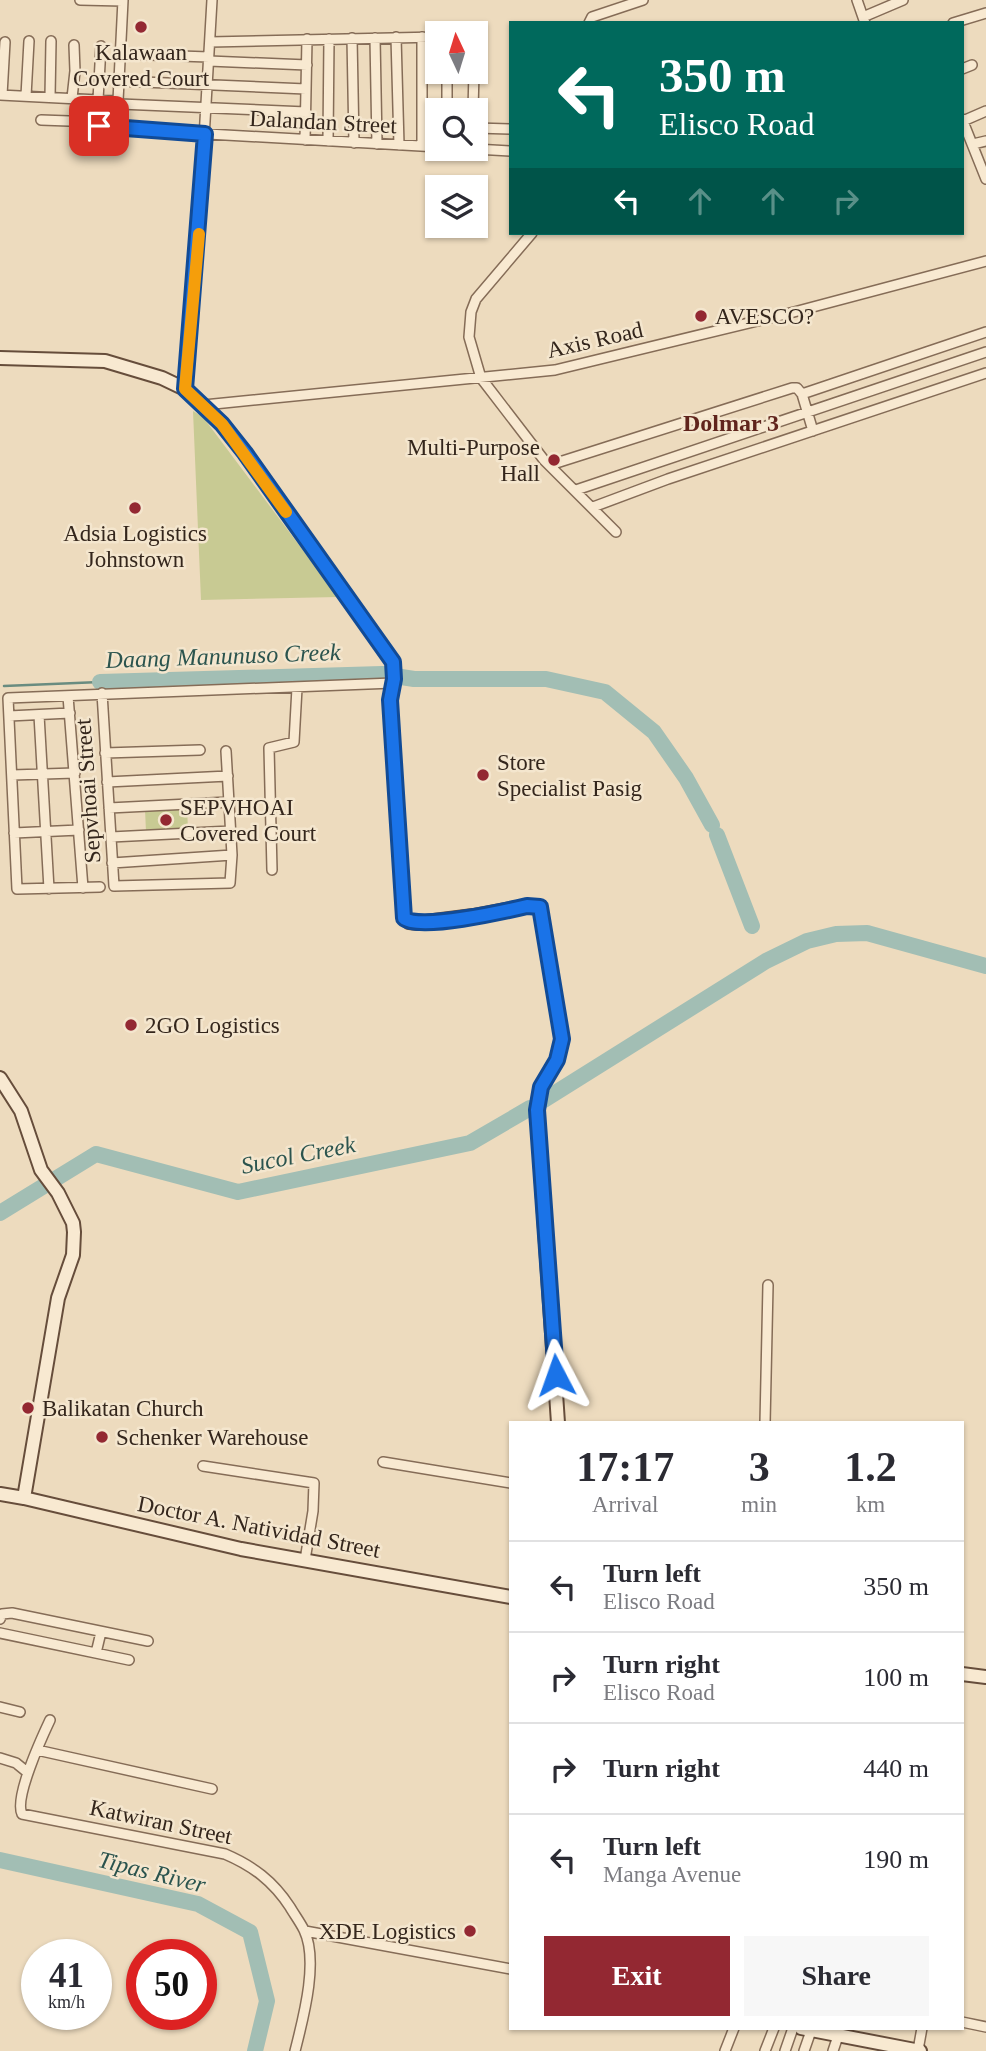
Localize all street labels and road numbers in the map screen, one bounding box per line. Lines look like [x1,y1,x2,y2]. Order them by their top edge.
street label: Dalandan Street [249,106,398,138]
street label: Axis Road [545,317,646,363]
street label: Sepvhoai Street [70,717,106,864]
street label: Doctor A. Natividad Street [136,1491,383,1563]
street label: Katwiran Street [87,1795,235,1849]

